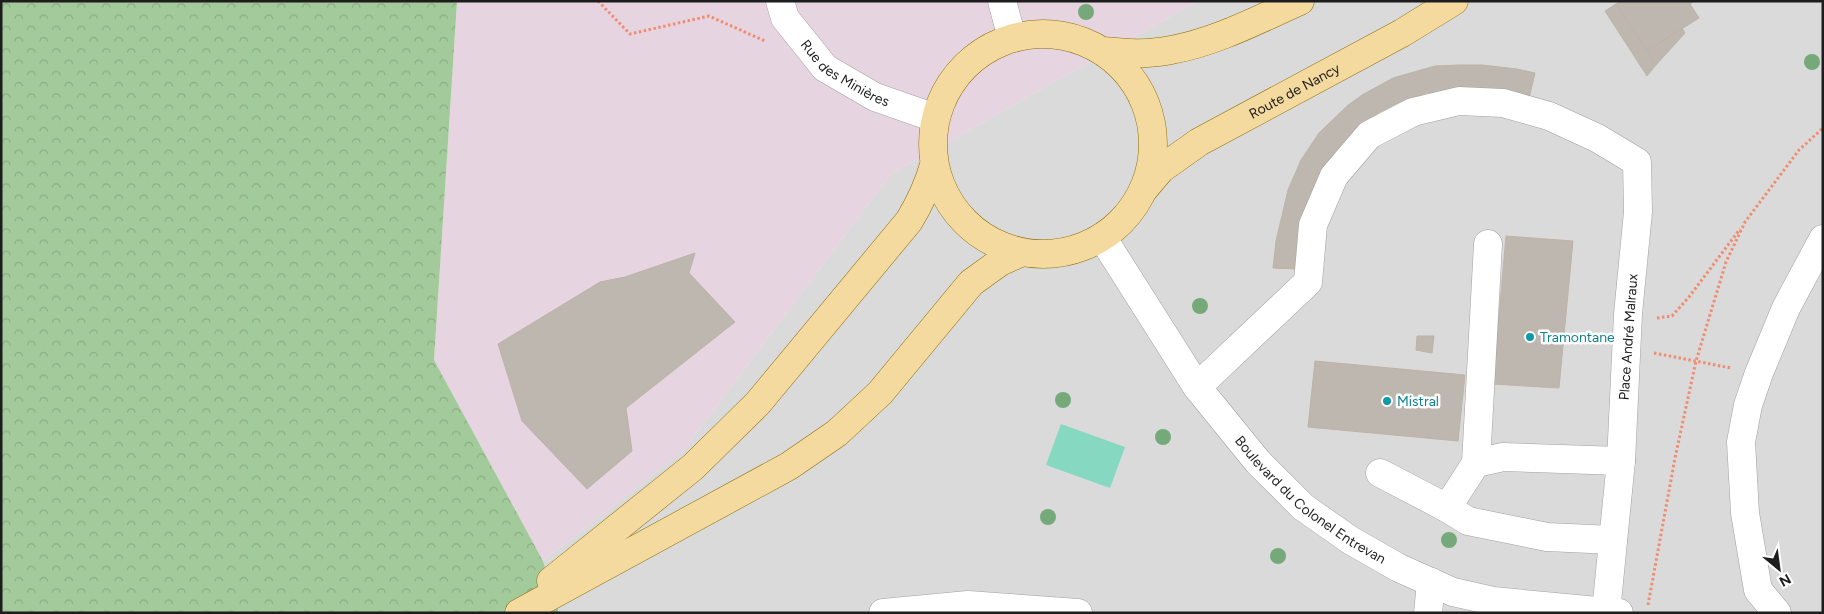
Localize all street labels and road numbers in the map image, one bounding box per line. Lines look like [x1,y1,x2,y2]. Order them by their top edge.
street label: Rue des Minières [797,37,891,110]
street label: Route de Nancy [1246,60,1344,123]
street label: Place André Malraux [1616,273,1641,401]
street label: Boulevard du Colonel Entrevan [1231,433,1389,568]

